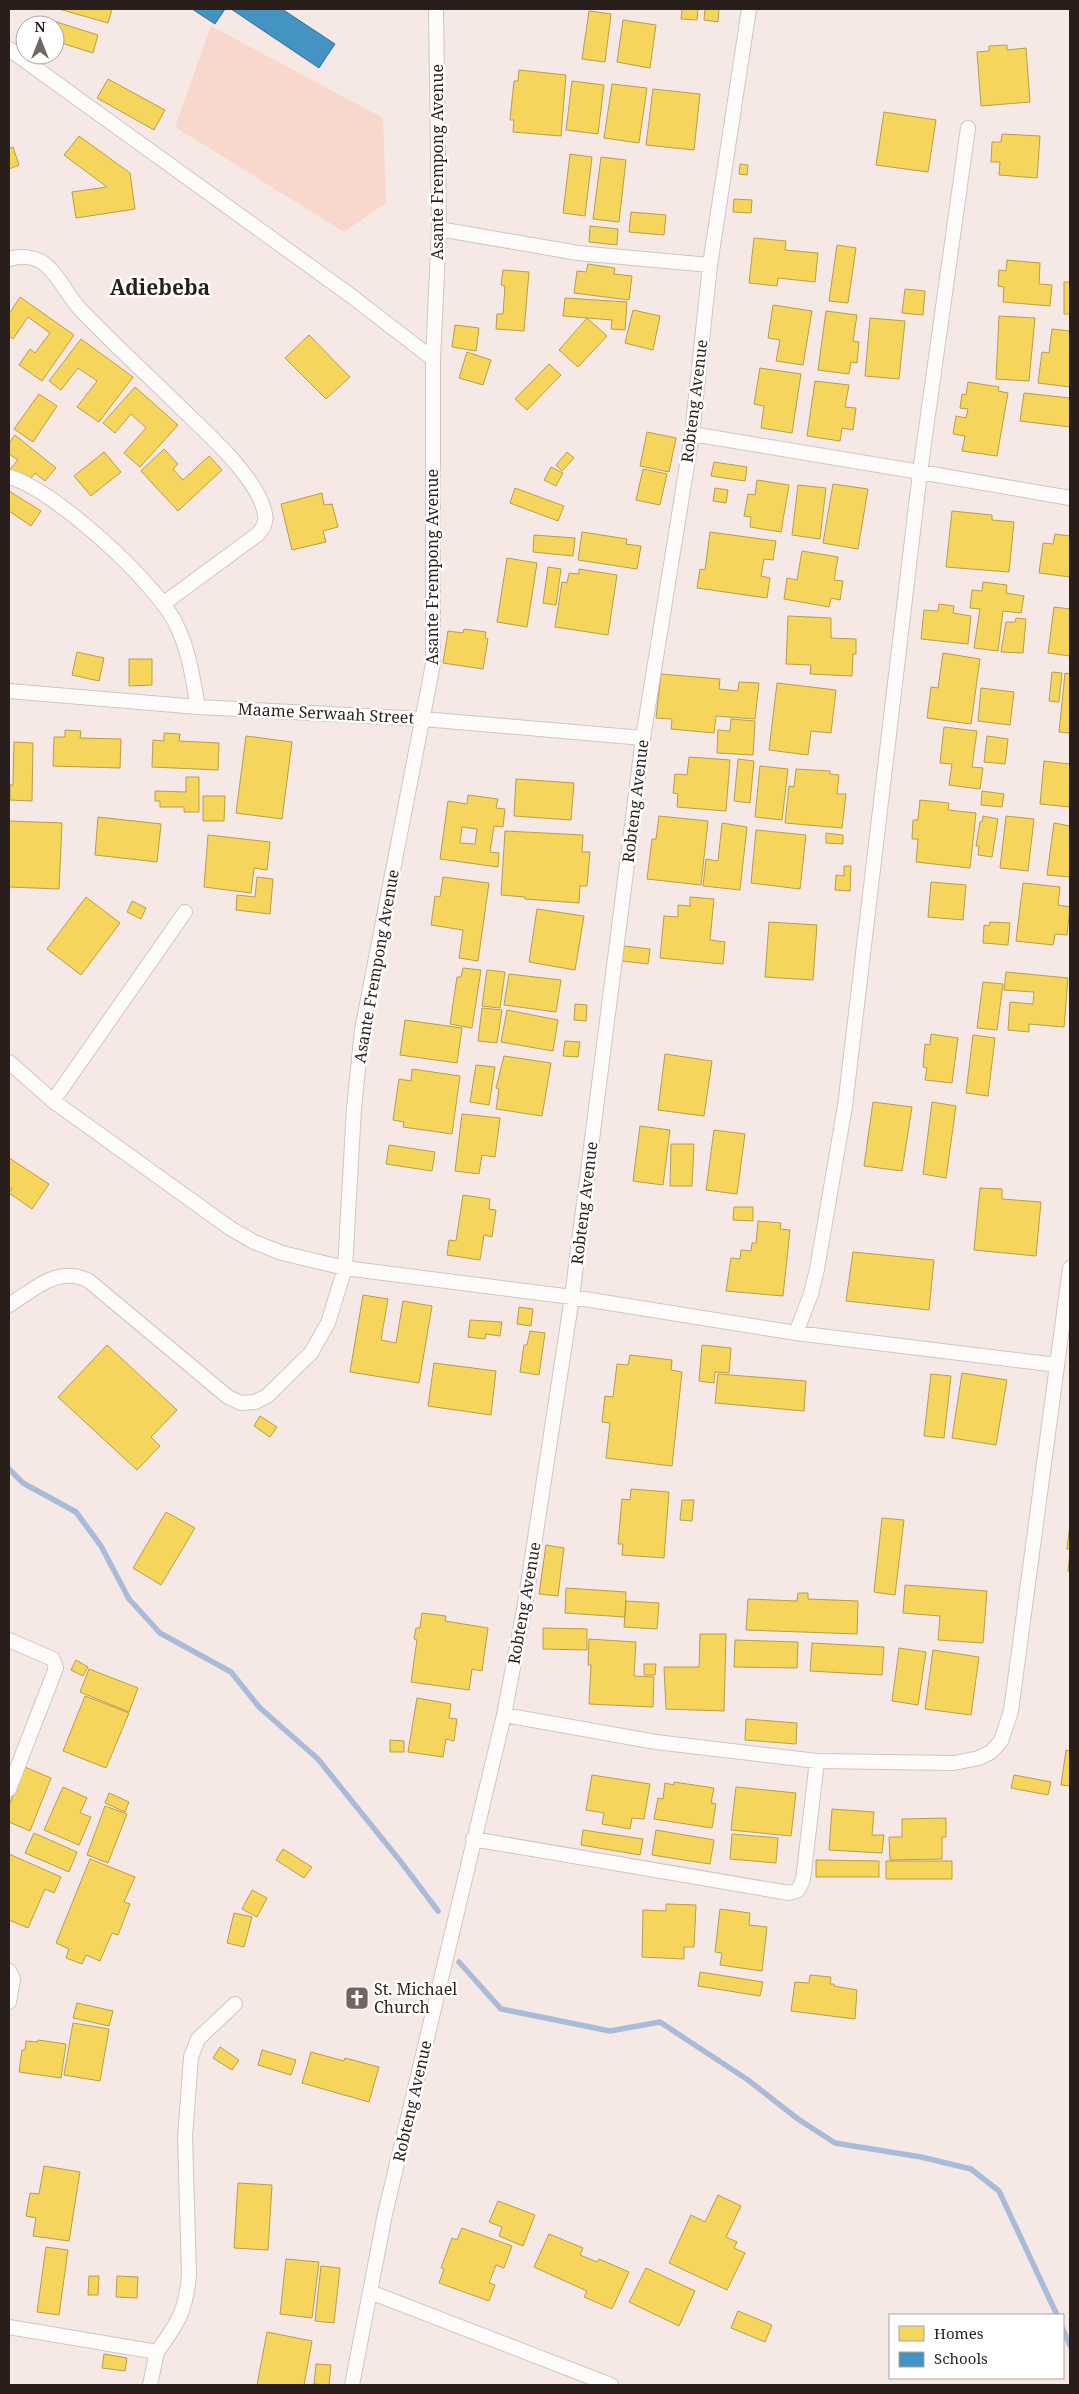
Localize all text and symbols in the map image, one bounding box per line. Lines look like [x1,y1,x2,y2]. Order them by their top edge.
north arrow [15,15,65,65]
text: N [34,17,46,36]
street label: Asante Frempong Avenue [426,64,448,260]
district label: Adiebeba [110,273,210,301]
street label: Robteng Avenue [676,338,712,464]
street label: Asante Frempong Avenue [421,469,443,665]
street label: Maame Serwaah Street [237,697,415,729]
street label: Robteng Avenue [617,738,653,864]
street label: Asante Frempong Avenue [348,867,404,1065]
street label: Robteng Avenue [566,1140,602,1266]
street label: Robteng Avenue [502,1540,546,1666]
place label: St. Michael Church [374,1978,457,2018]
church icon: St. Michael Church [344,1985,370,2011]
street label: Robteng Avenue [387,2038,437,2164]
legend [889,2314,1064,2379]
text: Homes [934,2323,984,2343]
text: Schools [934,2348,988,2368]

